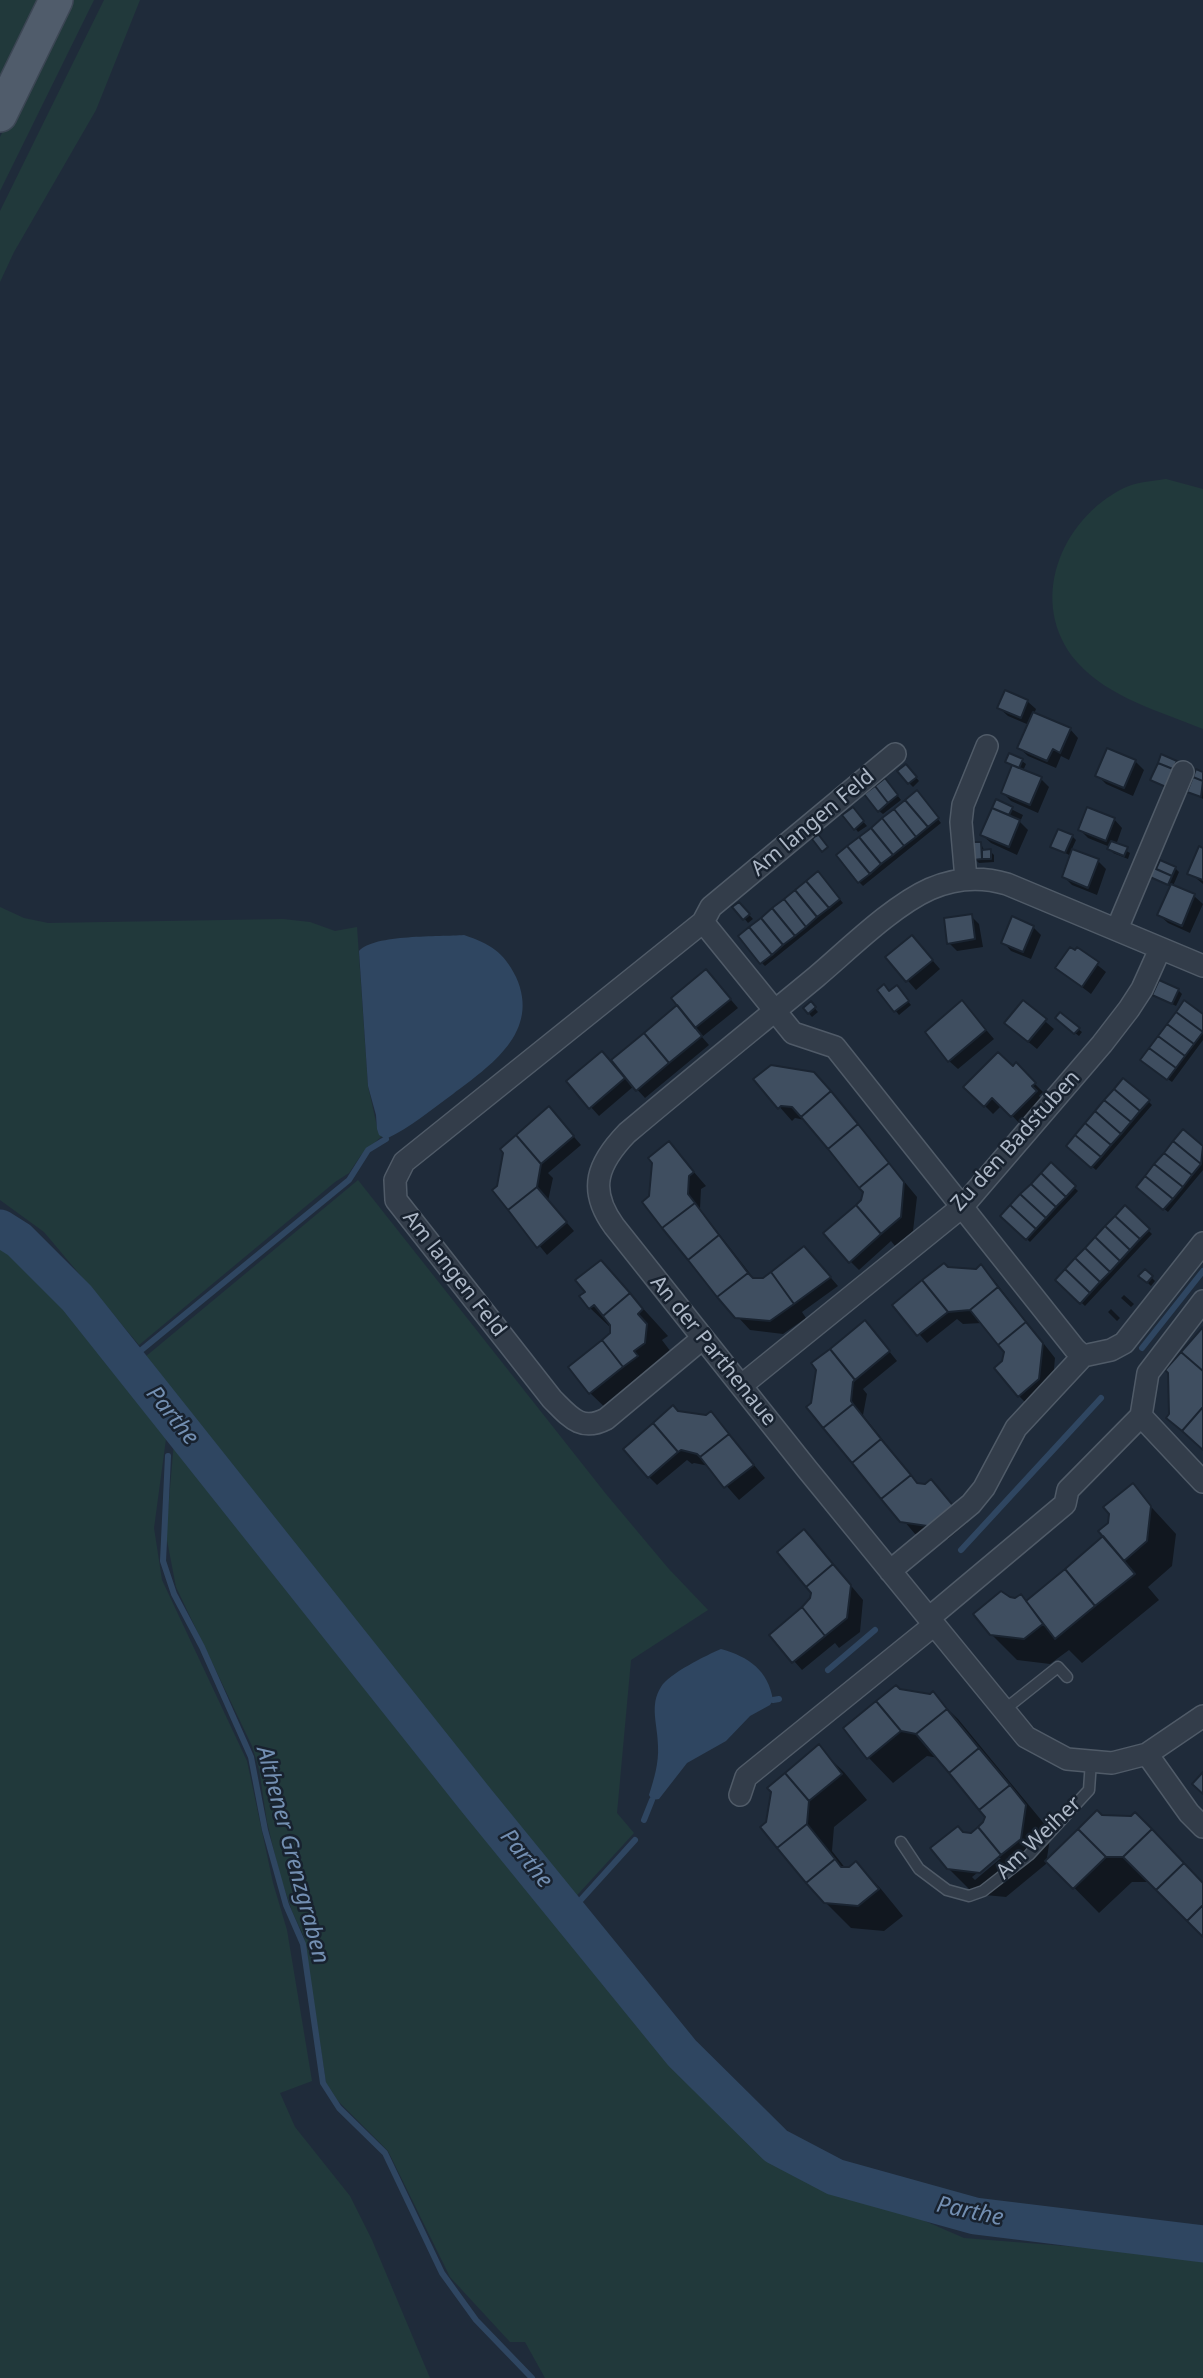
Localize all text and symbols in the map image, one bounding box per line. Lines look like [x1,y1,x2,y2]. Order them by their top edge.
street label: Am langen Feld [746,764,880,882]
street label: Zu den Badstuben [946,1066,1086,1216]
street label: Am langen Feld [397,1206,511,1342]
street label: An der Parthenaue [645,1271,781,1431]
water label: Parthe [140,1381,204,1451]
water label: Althener Grenzgraben [250,1743,334,1967]
street label: Am Weiher [991,1791,1087,1885]
water label: Parthe [494,1824,558,1894]
water label: Parthe [934,2191,1006,2233]

